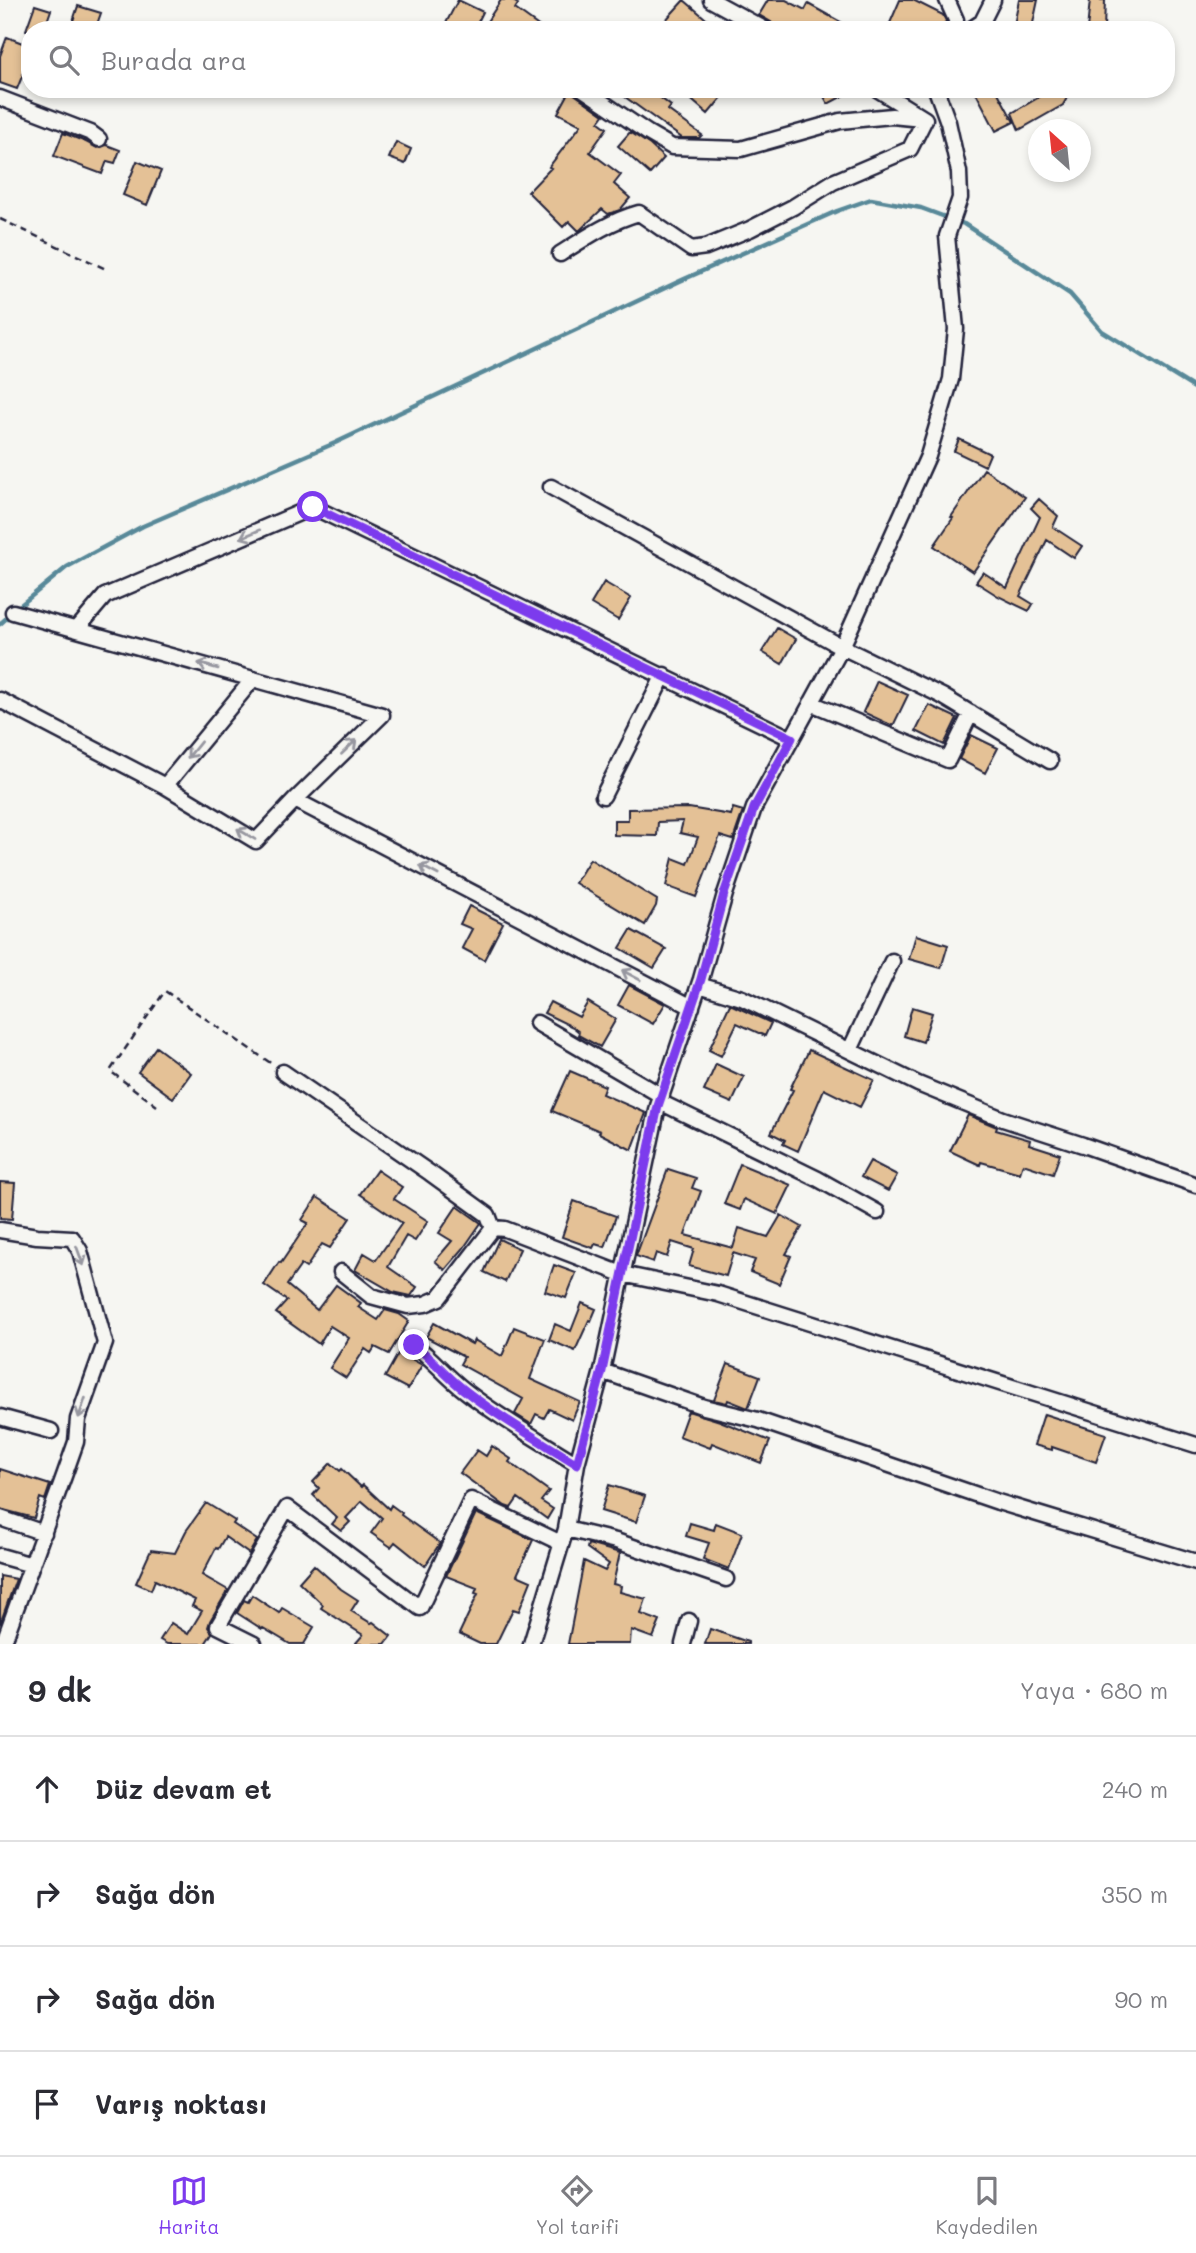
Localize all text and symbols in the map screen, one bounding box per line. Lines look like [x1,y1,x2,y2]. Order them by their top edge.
search box [21,21,1175,98]
icon: search [45,41,83,79]
text: Burada ara [101,43,247,77]
north arrow [1028,119,1091,182]
route start [297,491,328,522]
one-way arrow [240,528,262,541]
one-way arrow [197,659,220,672]
one-way arrow [340,739,357,756]
one-way arrow [186,741,202,759]
one-way arrow [236,827,256,841]
one-way arrow [420,863,440,877]
one-way arrow [621,968,642,982]
one-way arrow [75,1244,88,1266]
route end [398,1329,429,1360]
one-way arrow [75,1396,87,1418]
text: 9 dk [28,1670,92,1710]
text: Yaya · 680 m [1020,1675,1168,1705]
icon: ahead [28,1770,66,1808]
text: Düz devam et [95,1772,272,1806]
text: 240 m [1102,1774,1168,1804]
icon: right [28,1875,66,1913]
text: Sağa dön [95,1877,215,1911]
text: 350 m [1101,1879,1168,1909]
icon: right [28,1980,66,2018]
text: Sağa dön [95,1982,215,2016]
text: 90 m [1115,1984,1168,2014]
icon: arrive [28,2085,66,2123]
text: Varış noktası [95,2087,268,2121]
tab: Harita [158,2172,219,2239]
tab: Yol tarifi [536,2172,619,2239]
tab: Kaydedilen [936,2172,1038,2239]

